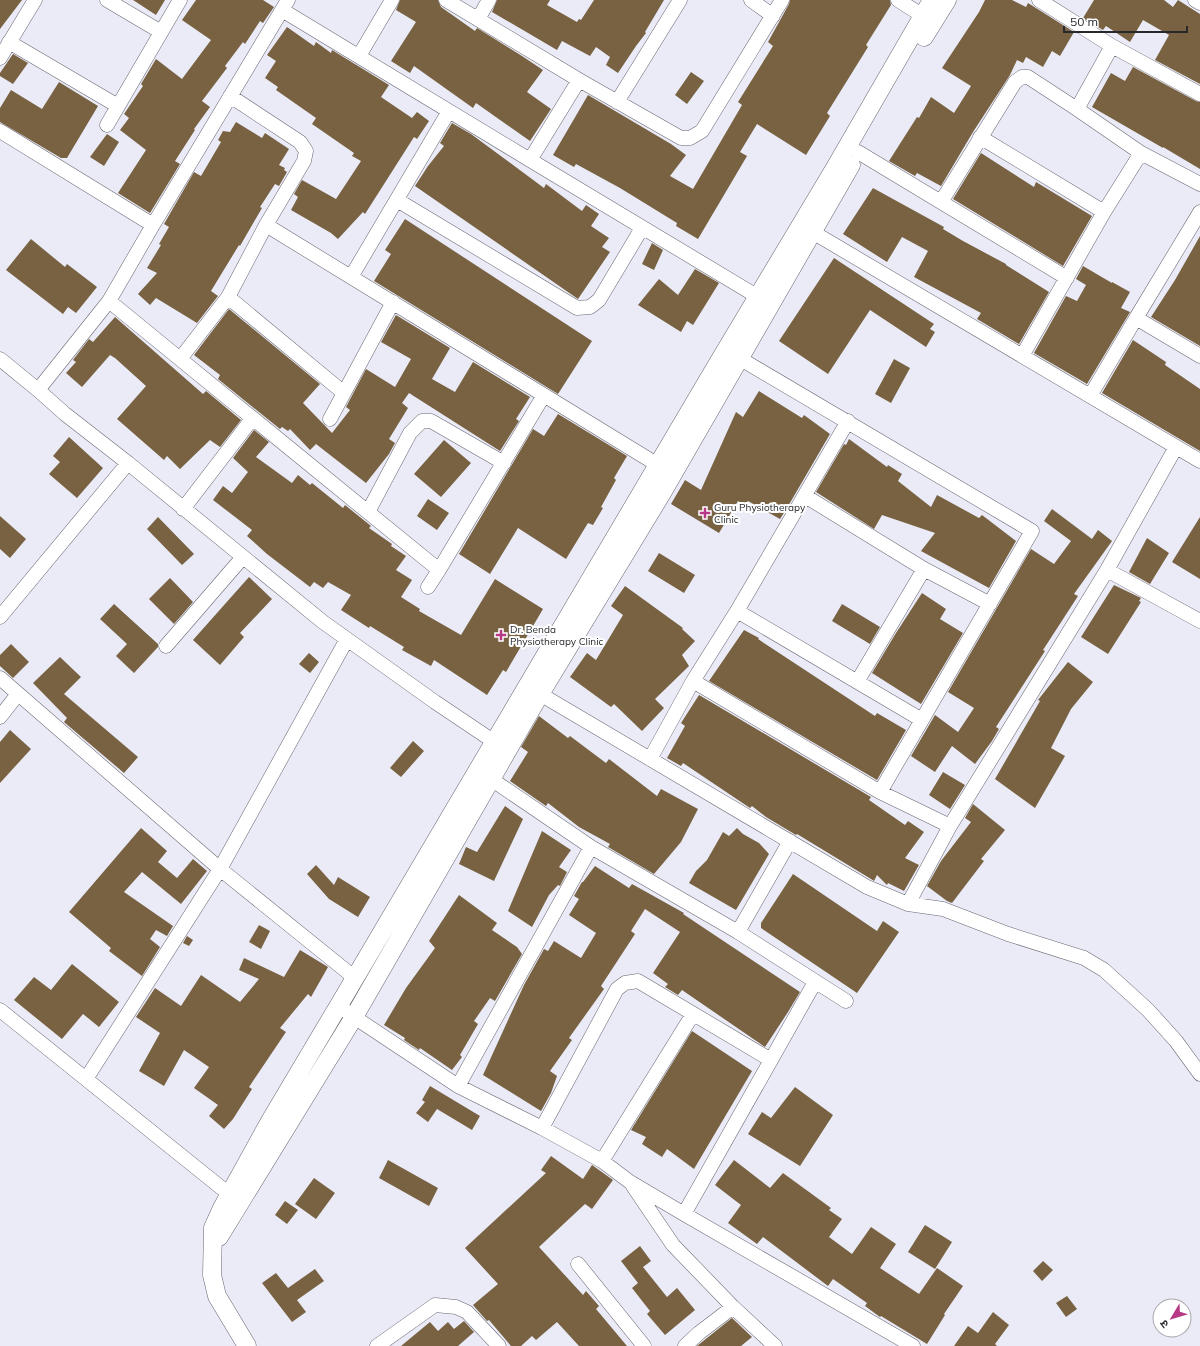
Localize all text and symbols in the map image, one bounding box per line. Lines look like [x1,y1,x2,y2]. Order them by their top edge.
scale bar [1064,8,1187,34]
text: 50 m [1070,14,1098,29]
place label: Guru Physiotherapy Clinic [714,501,806,526]
marker: Guru Physiotherapy Clinic [699,507,711,519]
place label: Dr. Benda Physiotherapy Clinic [510,623,604,648]
marker: Dr. Benda Physiotherapy Clinic [495,629,507,641]
north arrow [1152,1298,1192,1338]
text: उ [1156,1317,1172,1331]

